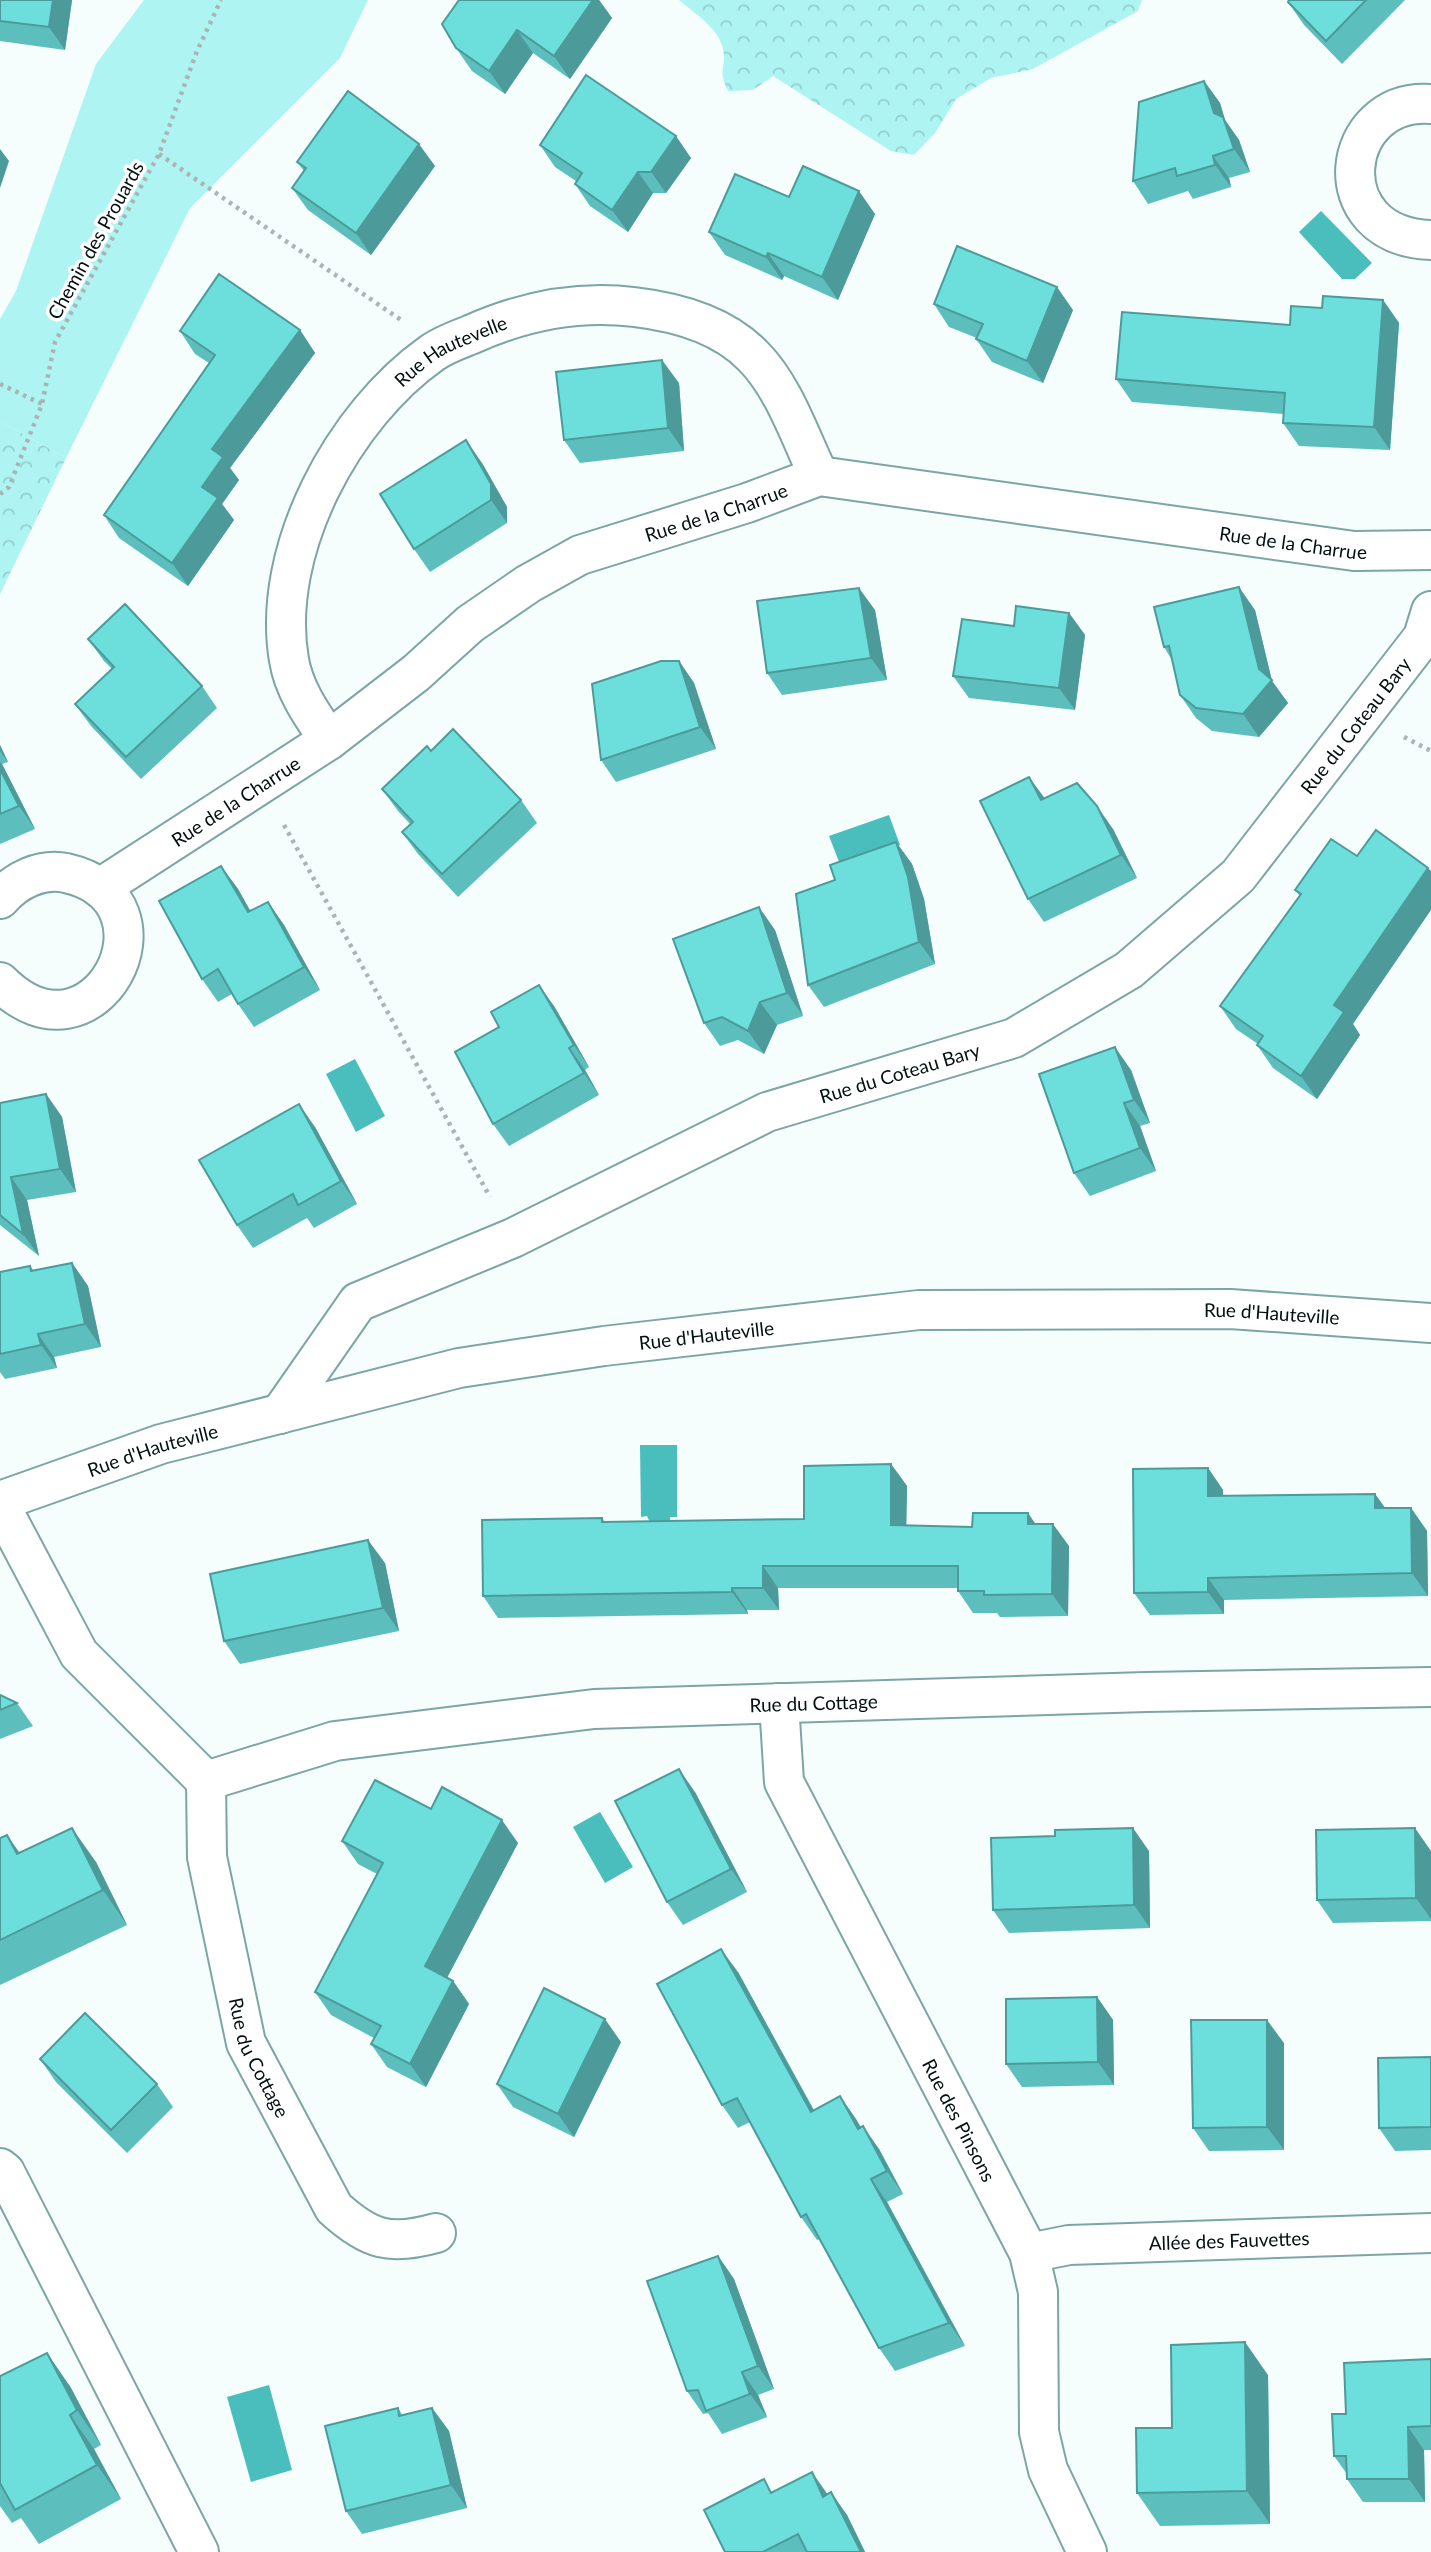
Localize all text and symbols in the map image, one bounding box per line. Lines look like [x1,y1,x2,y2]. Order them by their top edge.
street label: Chemin des Prouards [42,157,148,323]
street label: Rue Hautevelle [389,310,510,391]
street label: Rue de la Charrue [642,477,790,546]
street label: Rue de la Charrue [1218,521,1367,563]
street label: Rue du Coteau Bary [1295,652,1415,798]
street label: Rue de la Charrue [167,751,304,851]
street label: Rue du Coteau Bary [817,1037,983,1107]
street label: Rue d'Hauteville [1204,1297,1340,1328]
street label: Rue d'Hauteville [638,1315,775,1353]
street label: Rue d'Hauteville [84,1418,220,1481]
street label: Rue du Cottage [749,1689,878,1716]
street label: Rue du Cottage [225,1995,295,2121]
street label: Rue des Pinsons [918,2055,1001,2185]
street label: Allée des Fauvettes [1148,2226,1310,2254]

